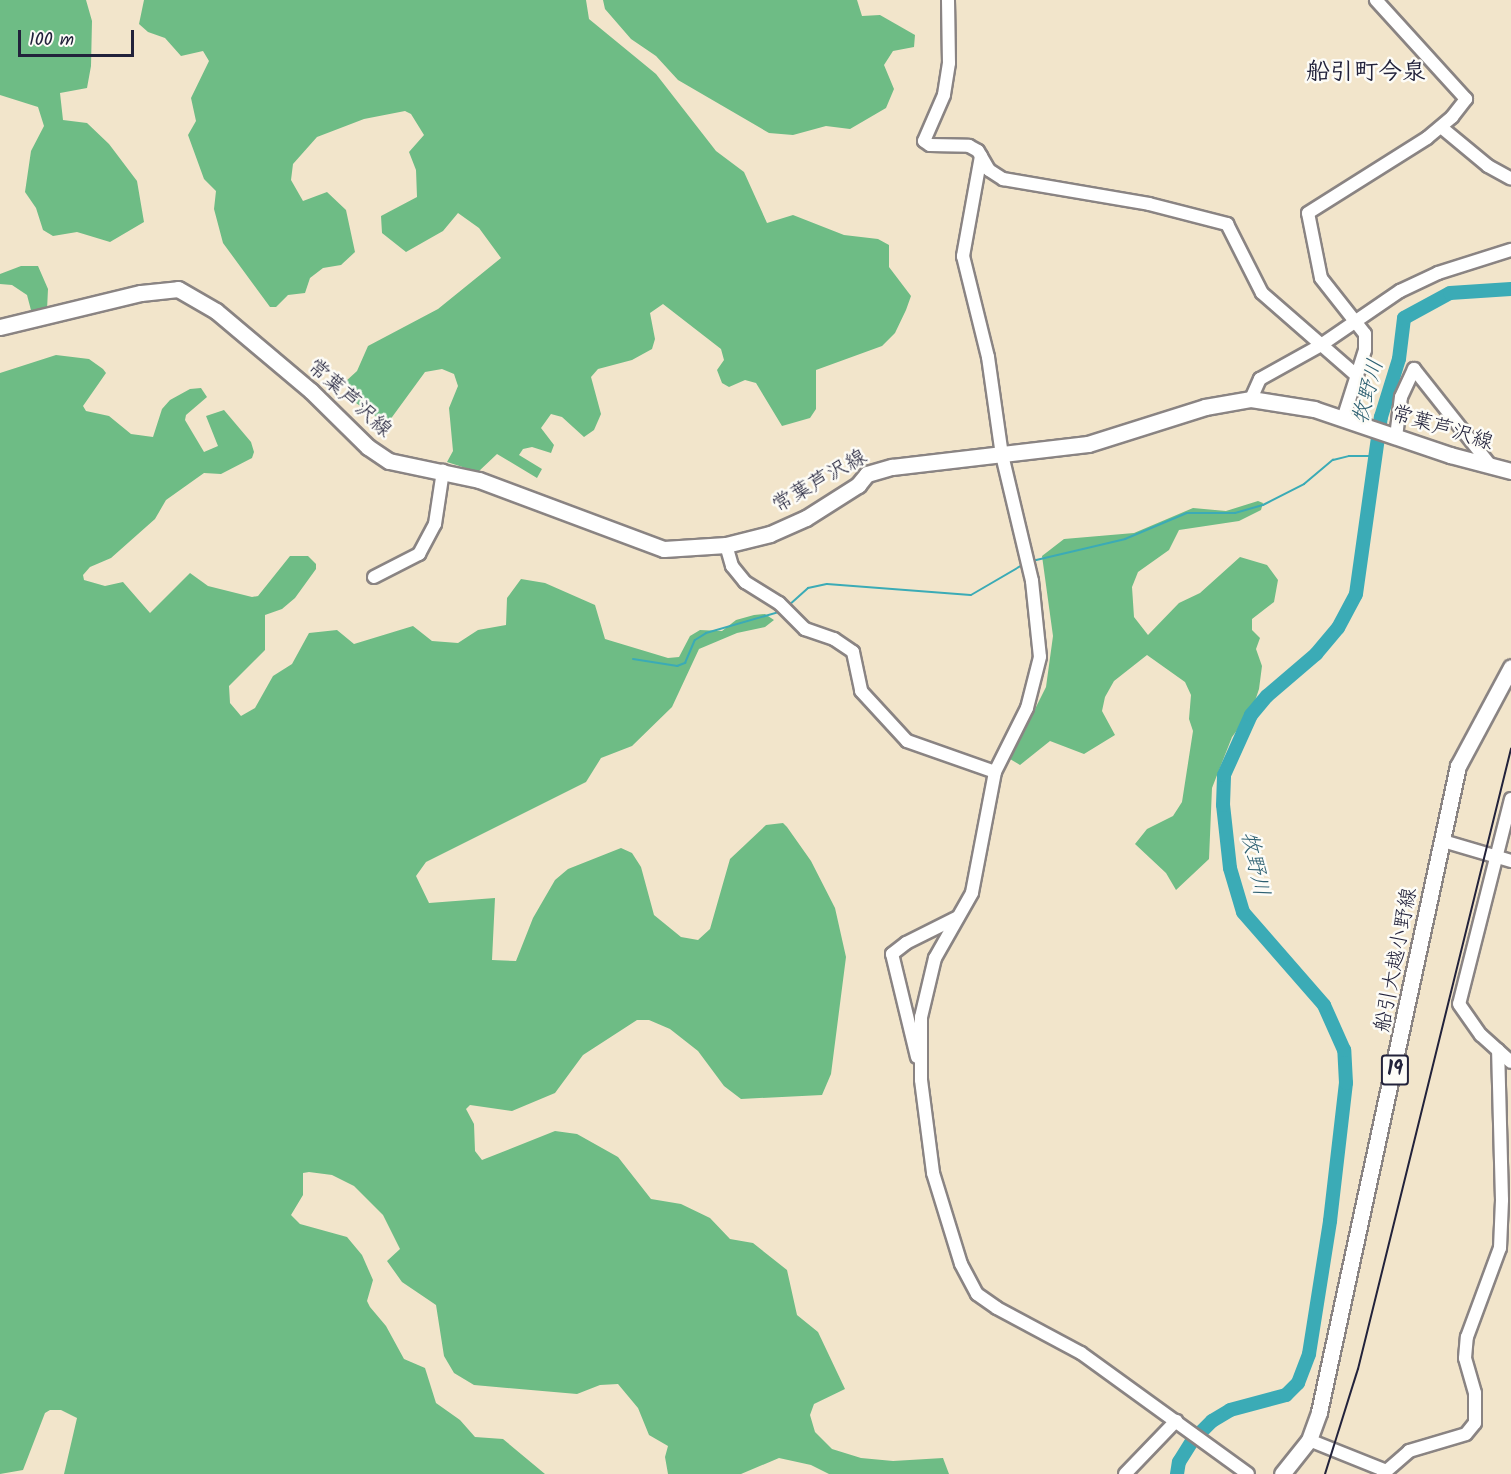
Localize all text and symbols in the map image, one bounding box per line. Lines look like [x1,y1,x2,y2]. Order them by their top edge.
scale bar [21,18,136,56]
text: 100 m [29,26,74,55]
district label: 船引町今泉 [1306,59,1426,87]
street label: 常葉芦沢線 [302,355,396,443]
water label: 牧野川 [1348,357,1390,427]
street label: 常葉芦沢線 [1388,402,1496,456]
street label: 常葉芦沢線 [768,445,872,519]
water label: 牧野川 [1234,829,1274,899]
street label: 船引大越小野線 [1371,885,1423,1035]
road number: 19 [1380,1053,1410,1087]

